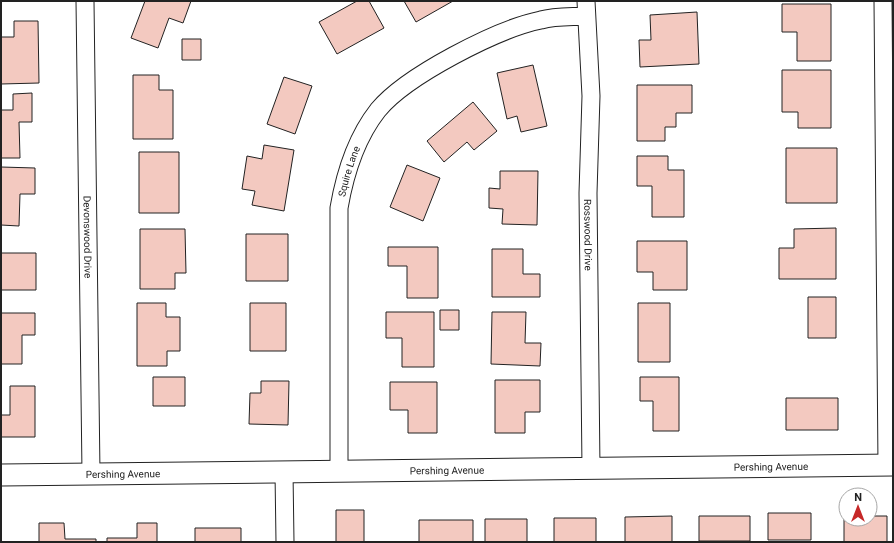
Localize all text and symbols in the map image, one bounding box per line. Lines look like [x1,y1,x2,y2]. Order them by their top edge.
street label: Squire Lane [336,144,362,198]
street label: Devonswood Drive [82,196,94,278]
street label: Rosswood Drive [583,199,594,271]
street label: Pershing Avenue [734,460,808,472]
street label: Pershing Avenue [410,464,484,476]
street label: Pershing Avenue [86,468,160,480]
north arrow [838,487,878,527]
text: N [854,491,862,504]

